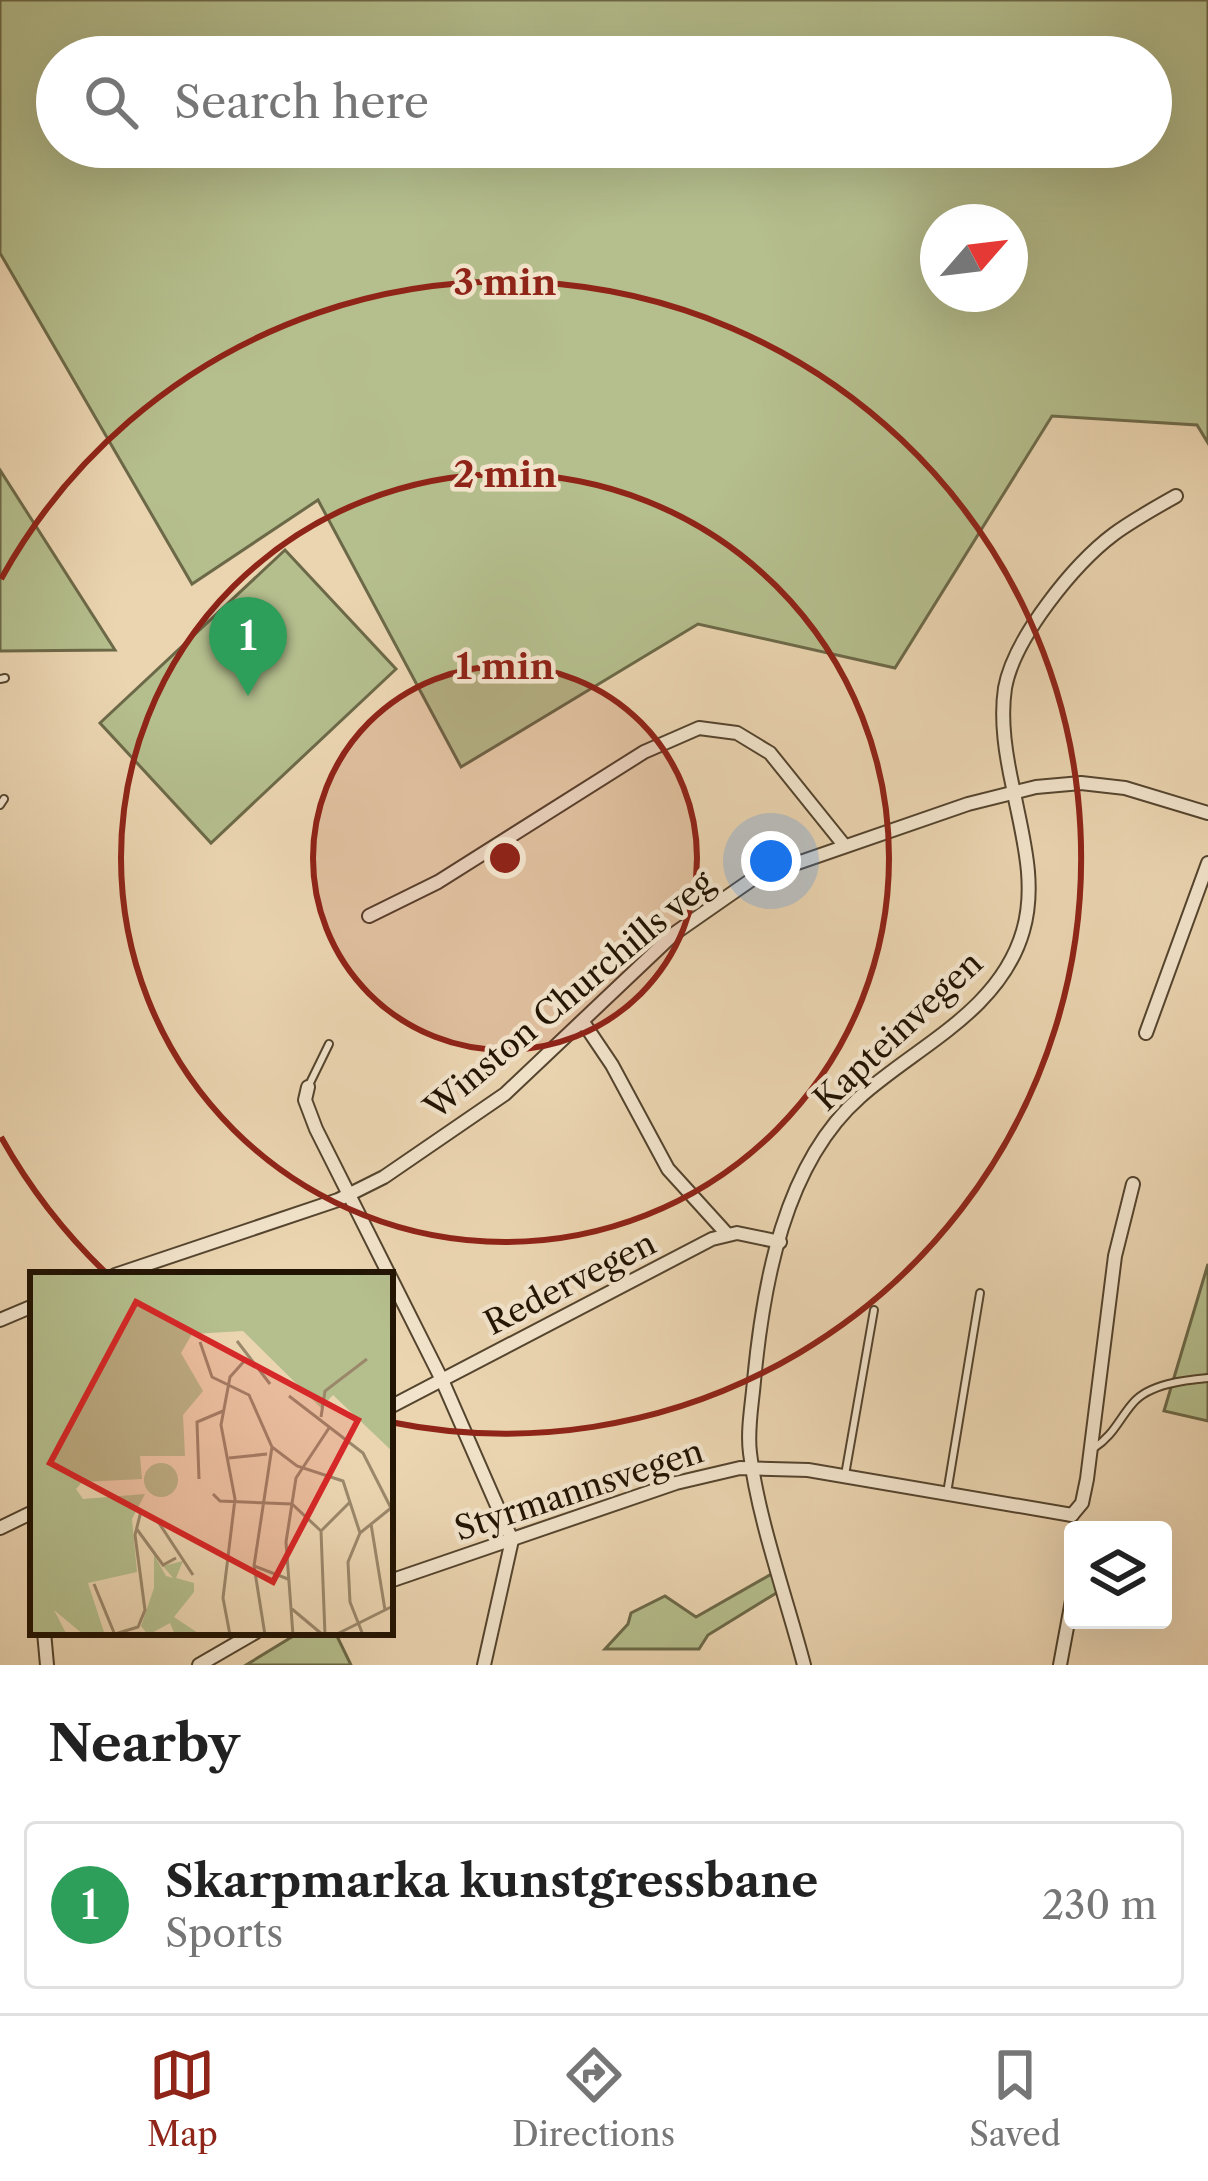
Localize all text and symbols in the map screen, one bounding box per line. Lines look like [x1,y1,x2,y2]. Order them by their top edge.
search box [36,36,1172,168]
icon: search [78,69,144,135]
text: Search here [174,74,429,130]
north arrow [920,204,1028,312]
text: 3 min [454,260,557,304]
text: 2 min [453,452,557,496]
pin: 1 [209,597,287,696]
text: 1 min [456,644,555,688]
your location [741,831,801,891]
centre of rings [484,837,526,879]
street label: Winston Churchills veg [415,862,722,1129]
street label: Kapteinvegen [805,943,991,1119]
street label: Redervegen [477,1222,663,1344]
inset map [30,1272,393,1635]
street label: Styrmannsvegen [449,1430,709,1550]
map controls [1064,1521,1172,1629]
button: layers [1064,1521,1172,1629]
text: Nearby [48,1712,240,1774]
text: Skarpmarka kunstgressbane [165,1853,818,1909]
text: 1 [81,1881,99,1929]
text: 230 m [1042,1881,1157,1929]
text: Sports [165,1909,283,1957]
tab: Map [147,2042,218,2155]
tab: Directions [512,2042,675,2155]
tab: Saved [969,2042,1061,2155]

